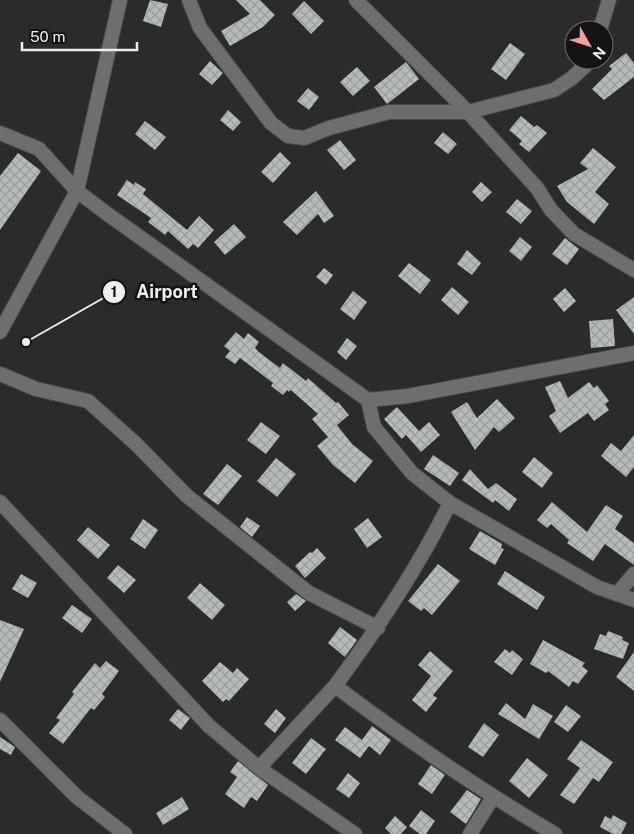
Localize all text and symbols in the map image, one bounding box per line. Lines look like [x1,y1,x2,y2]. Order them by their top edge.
scale bar [22,20,138,52]
north arrow [564,20,614,70]
text: 50 m [30,28,65,45]
text: N [589,44,609,62]
callout: Airport [101,275,208,308]
text: Airport [136,281,198,302]
text: 1 [111,283,117,300]

